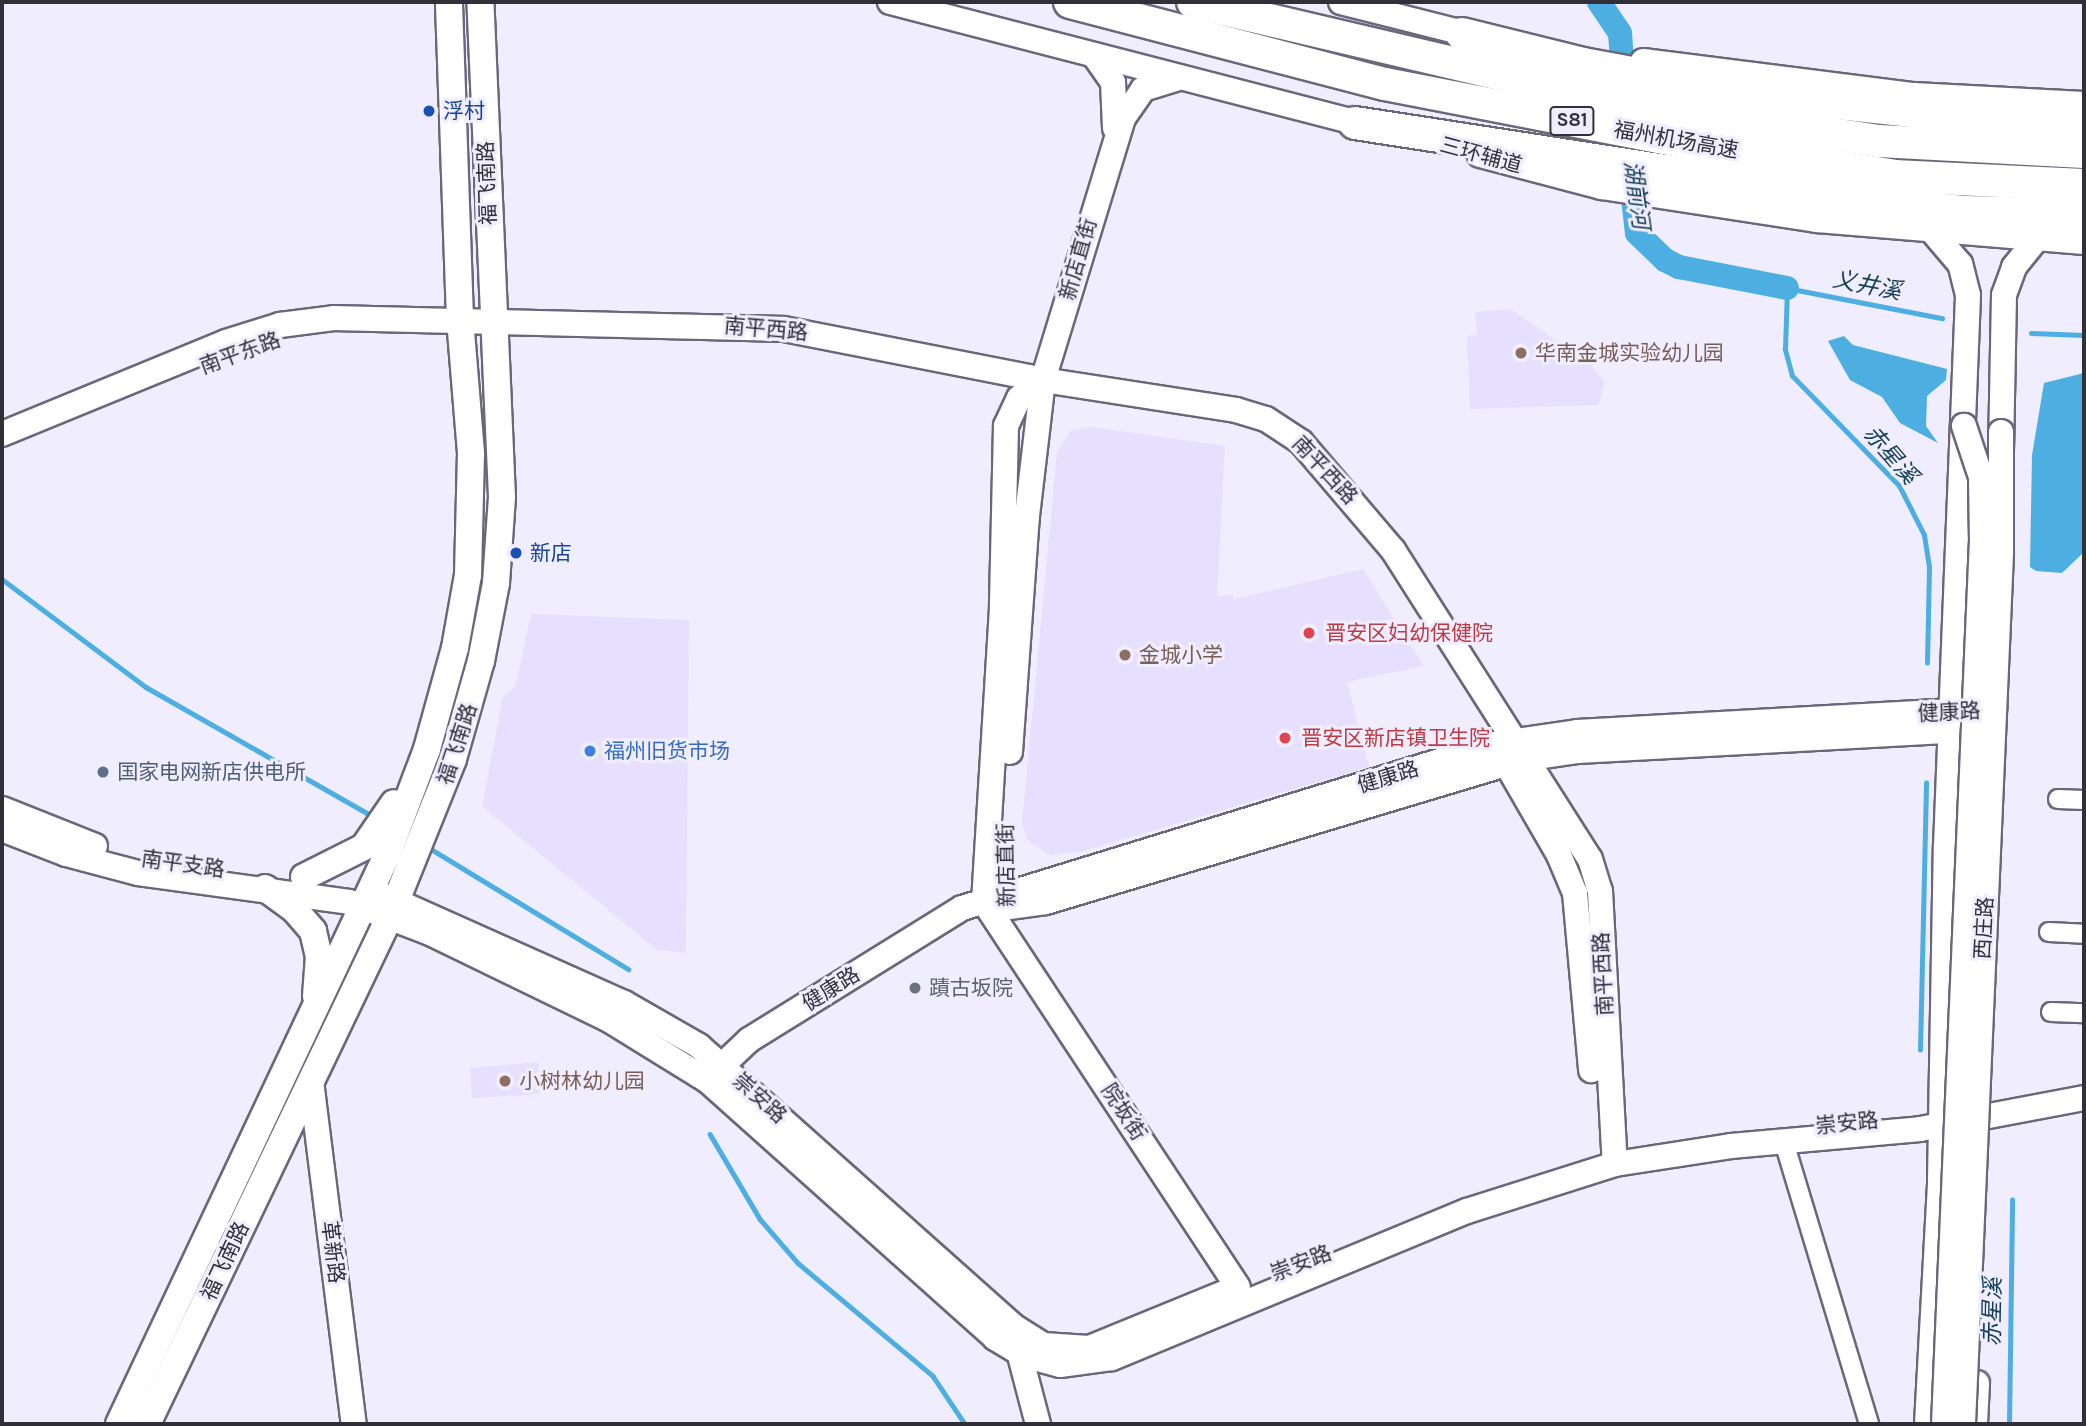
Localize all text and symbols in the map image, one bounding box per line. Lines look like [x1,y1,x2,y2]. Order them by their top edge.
place label: 浮村 [443,98,485,124]
marker: 浮村 [421,103,437,119]
road number: S81 [1549,105,1595,136]
street label: 福州机场高速 [1612,117,1740,163]
street label: 三环辅道 [1437,132,1525,178]
street label: 福飞南路 [473,141,501,225]
water label: 湖前河 [1618,159,1654,231]
street label: 新店直街 [1054,215,1102,303]
water label: 义井溪 [1831,266,1903,306]
street label: 南平西路 [723,313,809,345]
street label: 南平东路 [196,327,284,379]
place label: 华南金城实验幼儿园 [1535,340,1724,366]
marker: 华南金城实验幼儿园 [1513,345,1529,361]
water label: 赤星溪 [1857,420,1923,490]
street label: 南平西路 [1287,431,1363,509]
place label: 新店 [530,540,572,566]
marker: 新店 [508,545,524,561]
place label: 晋安区妇幼保健院 [1325,620,1493,646]
marker: 晋安区妇幼保健院 [1299,623,1319,643]
place label: 金城小学 [1139,642,1223,668]
marker: 金城小学 [1117,647,1133,663]
street label: 健康路 [1917,698,1981,726]
street label: 福飞南路 [432,700,482,788]
place label: 晋安区新店镇卫生院 [1301,725,1490,751]
marker: 晋安区新店镇卫生院 [1275,728,1295,748]
place label: 福州旧货市场 [604,738,730,764]
marker: 福州旧货市场 [582,743,598,759]
street label: 健康路 [1354,756,1422,798]
place label: 国家电网新店供电所 [117,759,306,785]
marker: 国家电网新店供电所 [95,764,111,780]
street label: 新店直街 [993,823,1019,907]
street label: 南平支路 [140,846,226,882]
street label: 西庄路 [1970,896,1998,960]
street label: 南平西路 [1588,931,1618,1017]
street label: 健康路 [798,962,864,1016]
place label: 蹟古坂院 [929,975,1013,1001]
marker: 蹟古坂院 [907,980,923,996]
place label: 小树林幼儿园 [519,1068,645,1094]
street label: 崇安路 [728,1068,792,1128]
marker: 小树林幼儿园 [497,1073,513,1089]
street label: 院坂街 [1096,1079,1152,1145]
street label: 崇安路 [1814,1107,1880,1139]
street label: 福飞南路 [196,1218,254,1304]
street label: 革新路 [317,1219,349,1285]
street label: 崇安路 [1267,1240,1335,1286]
water label: 赤星溪 [1979,1277,2007,1347]

